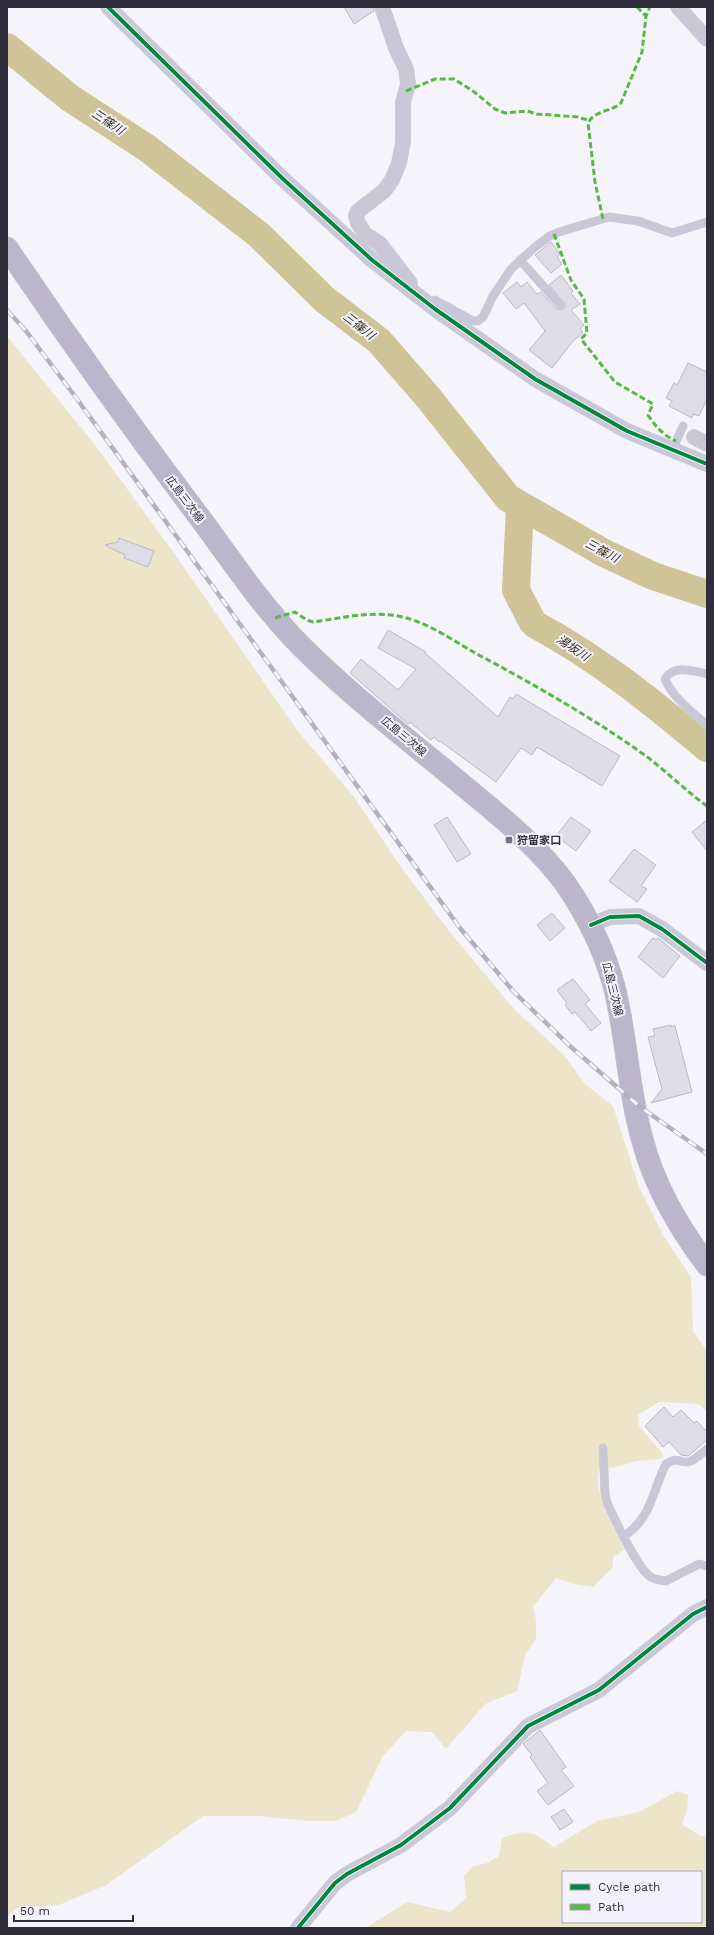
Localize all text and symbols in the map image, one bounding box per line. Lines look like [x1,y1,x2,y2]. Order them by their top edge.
water label: 三篠川 [89,106,129,139]
water label: 三篠川 [341,309,379,344]
street label: 広島三次線 [163,473,206,525]
water label: 三篠川 [583,536,623,567]
water label: 湯坂川 [554,632,593,665]
street label: 広島三次線 [378,714,429,759]
place label: 狩留家口 [517,834,561,847]
marker: 狩留家口 [504,835,514,845]
street label: 広島三次線 [600,961,625,1017]
legend [562,1871,702,1923]
text: Cycle path [598,1880,660,1894]
scale bar [14,1897,133,1923]
text: Path [598,1900,624,1914]
text: 50 m [20,1904,50,1918]

